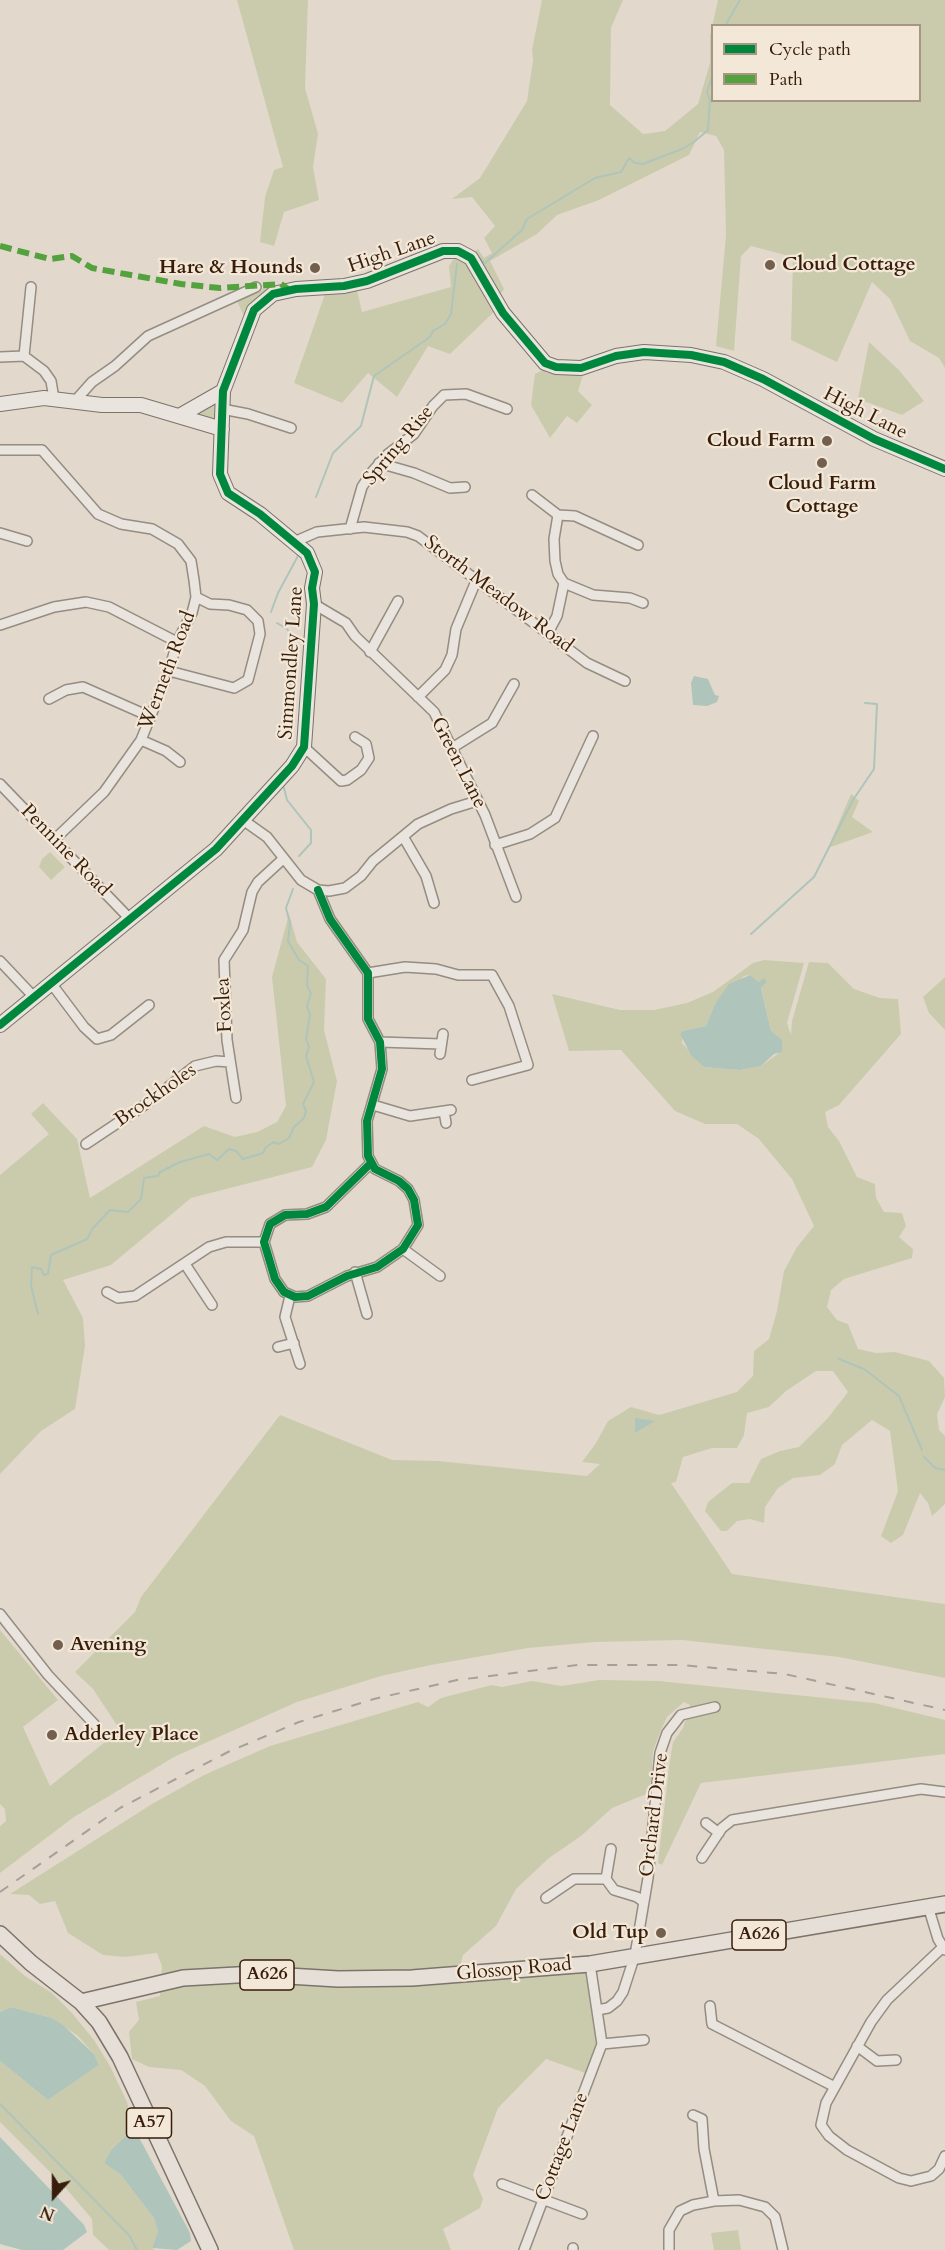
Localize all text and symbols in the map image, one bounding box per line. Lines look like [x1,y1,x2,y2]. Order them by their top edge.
legend [711,24,921,102]
text: Cycle path [769,37,851,62]
text: Path [769,67,803,92]
street label: High Lane [345,227,439,279]
place label: Cloud Cottage [782,253,916,277]
place label: Hare & Hounds [159,256,303,280]
marker: Cloud Cottage [763,258,777,272]
marker: Hare & Hounds [308,261,322,275]
street label: High Lane [819,383,911,445]
street label: Spring Rise [359,401,439,491]
place label: Cloud Farm [707,429,815,453]
marker: Cloud Farm [820,434,834,448]
marker: Cloud Farm Cottage [815,456,829,470]
place label: Cloud Farm Cottage [768,472,876,519]
street label: Storth Meadow Road [419,531,577,659]
street label: Simmondley Lane [275,586,309,740]
street label: Werneth Road [134,608,202,734]
street label: Green Lane [425,713,491,813]
street label: Pennine Road [15,800,115,902]
street label: Foxlea [212,977,238,1033]
street label: Brockholes [111,1059,201,1133]
place label: Avening [70,1633,146,1657]
marker: Avening [51,1638,65,1652]
place label: Adderley Place [64,1723,199,1747]
marker: Adderley Place [45,1728,59,1742]
street label: Orchard Drive [635,1752,675,1878]
road number: A626 [732,1920,786,1950]
place label: Old Tup [572,1921,649,1945]
marker: Old Tup [654,1926,668,1940]
street label: Glossop Road [455,1953,573,1987]
road number: A626 [240,1960,294,1990]
street label: Cottage Lane [531,2089,595,2205]
road number: A57 [126,2108,172,2138]
north arrow [24,2166,84,2226]
text: N [37,2200,58,2226]

